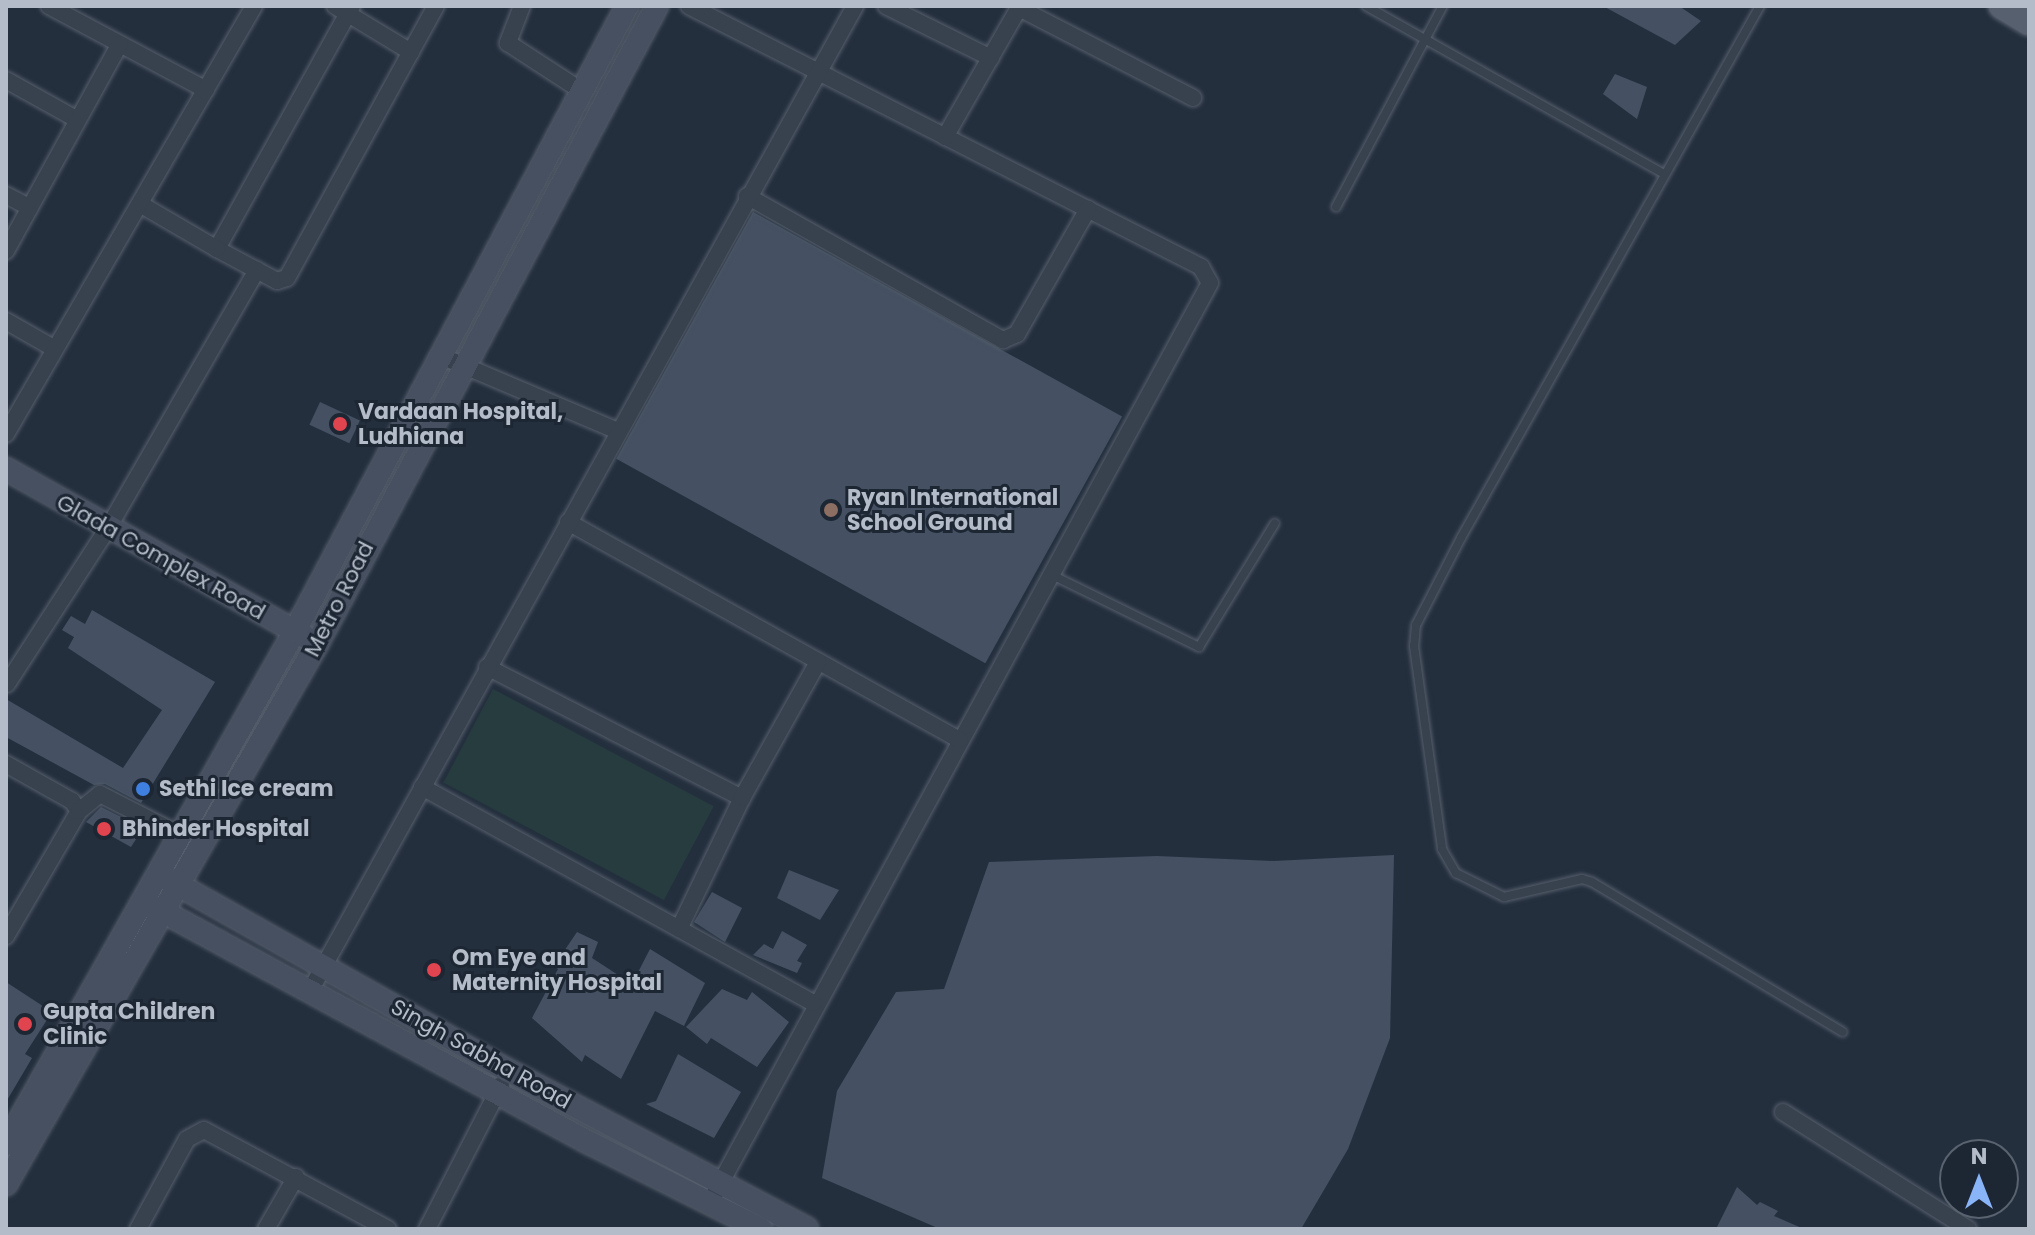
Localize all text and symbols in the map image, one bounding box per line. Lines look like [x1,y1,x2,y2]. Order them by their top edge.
place label: Vardaan Hospital, Ludhiana [358,398,563,450]
marker: Vardaan Hospital, Ludhiana [329,413,351,435]
place label: Ryan International School Ground [847,484,1058,536]
street label: Glada Complex Road [52,489,270,625]
marker: Ryan International School Ground [822,501,840,519]
street label: Metro Road [299,537,379,661]
place label: Sethi Ice cream [159,776,334,802]
marker: Sethi Ice cream [134,780,152,798]
place label: Bhinder Hospital [122,816,309,842]
marker: Bhinder Hospital [93,818,115,840]
place label: Om Eye and Maternity Hospital [452,944,662,996]
marker: Om Eye and Maternity Hospital [423,959,445,981]
street label: Singh Sabha Road [386,994,576,1114]
place label: Gupta Children Clinic [43,998,215,1050]
marker: Gupta Children Clinic [14,1013,36,1035]
north arrow [1939,1139,2019,1219]
text: N [1971,1141,1987,1172]

